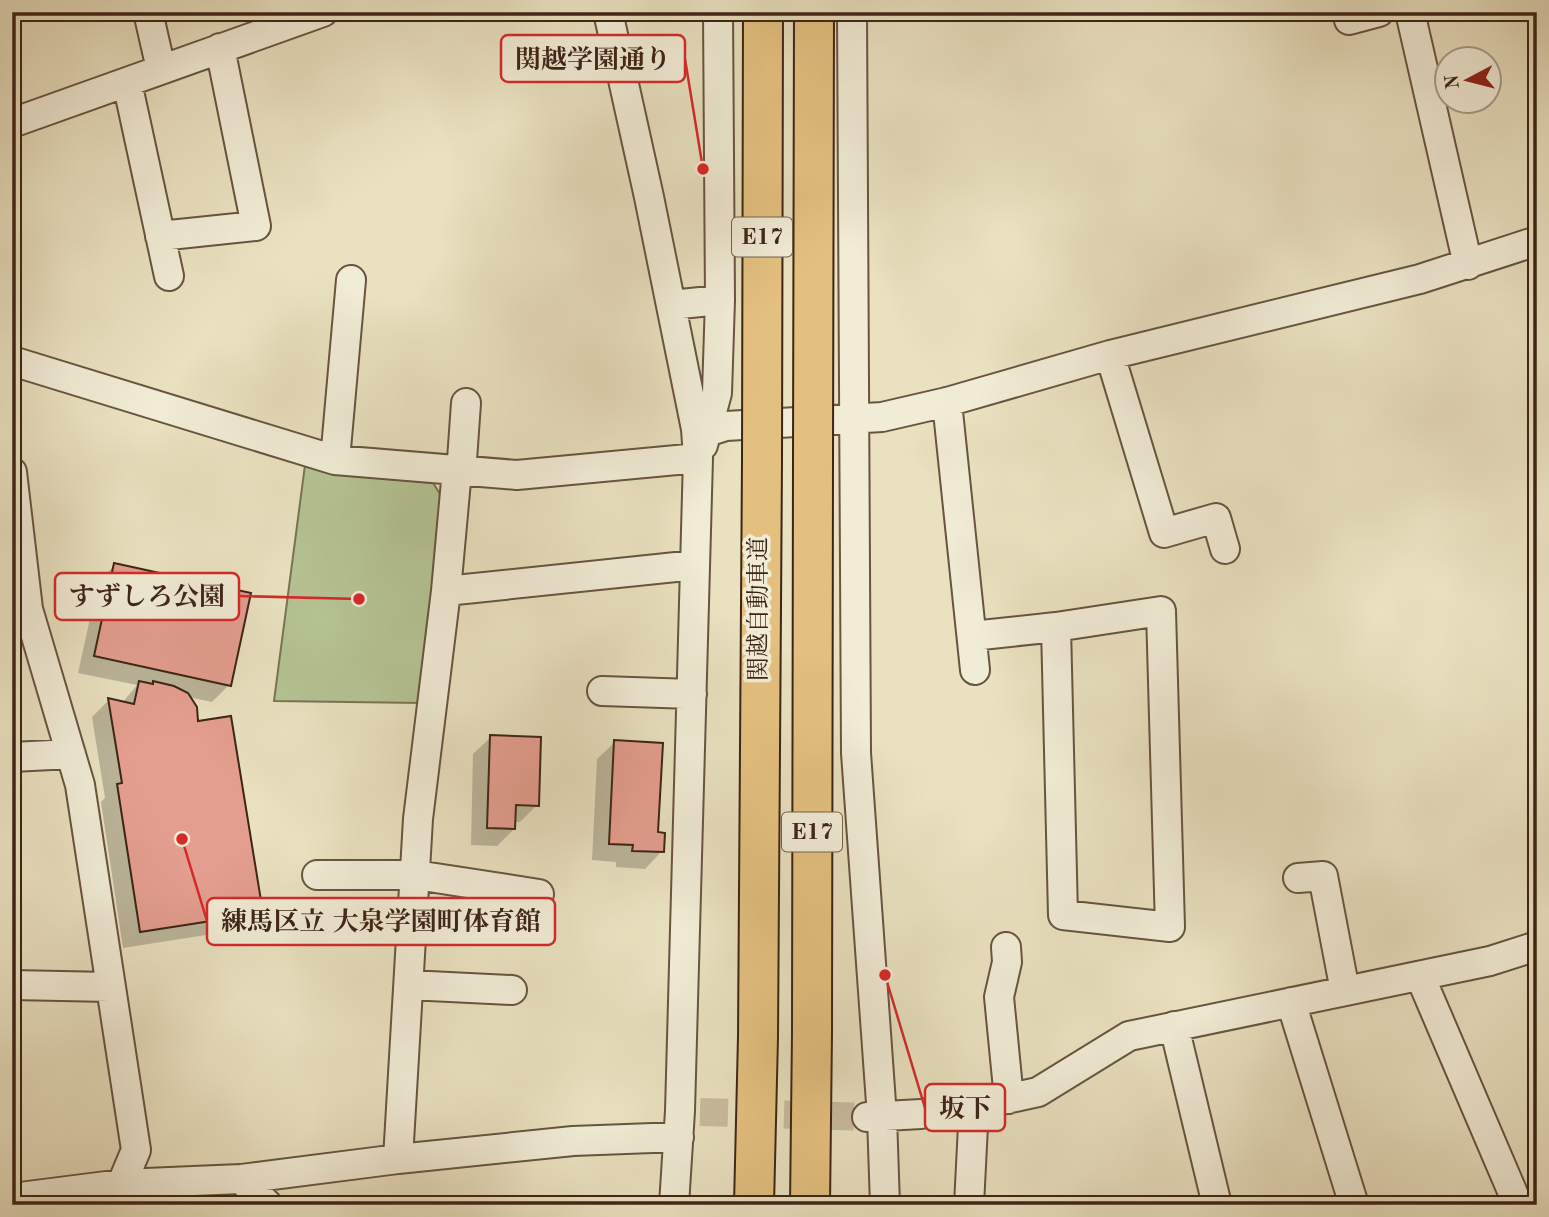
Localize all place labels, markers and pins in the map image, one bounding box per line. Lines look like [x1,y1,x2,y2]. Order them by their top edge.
callout: 関越学園通り [501,35,685,82]
callout: すずしろ公園 [55,573,239,620]
callout: 練馬区立 大泉学園町体育館 [207,898,555,945]
callout: 坂下 [925,1084,1005,1131]

